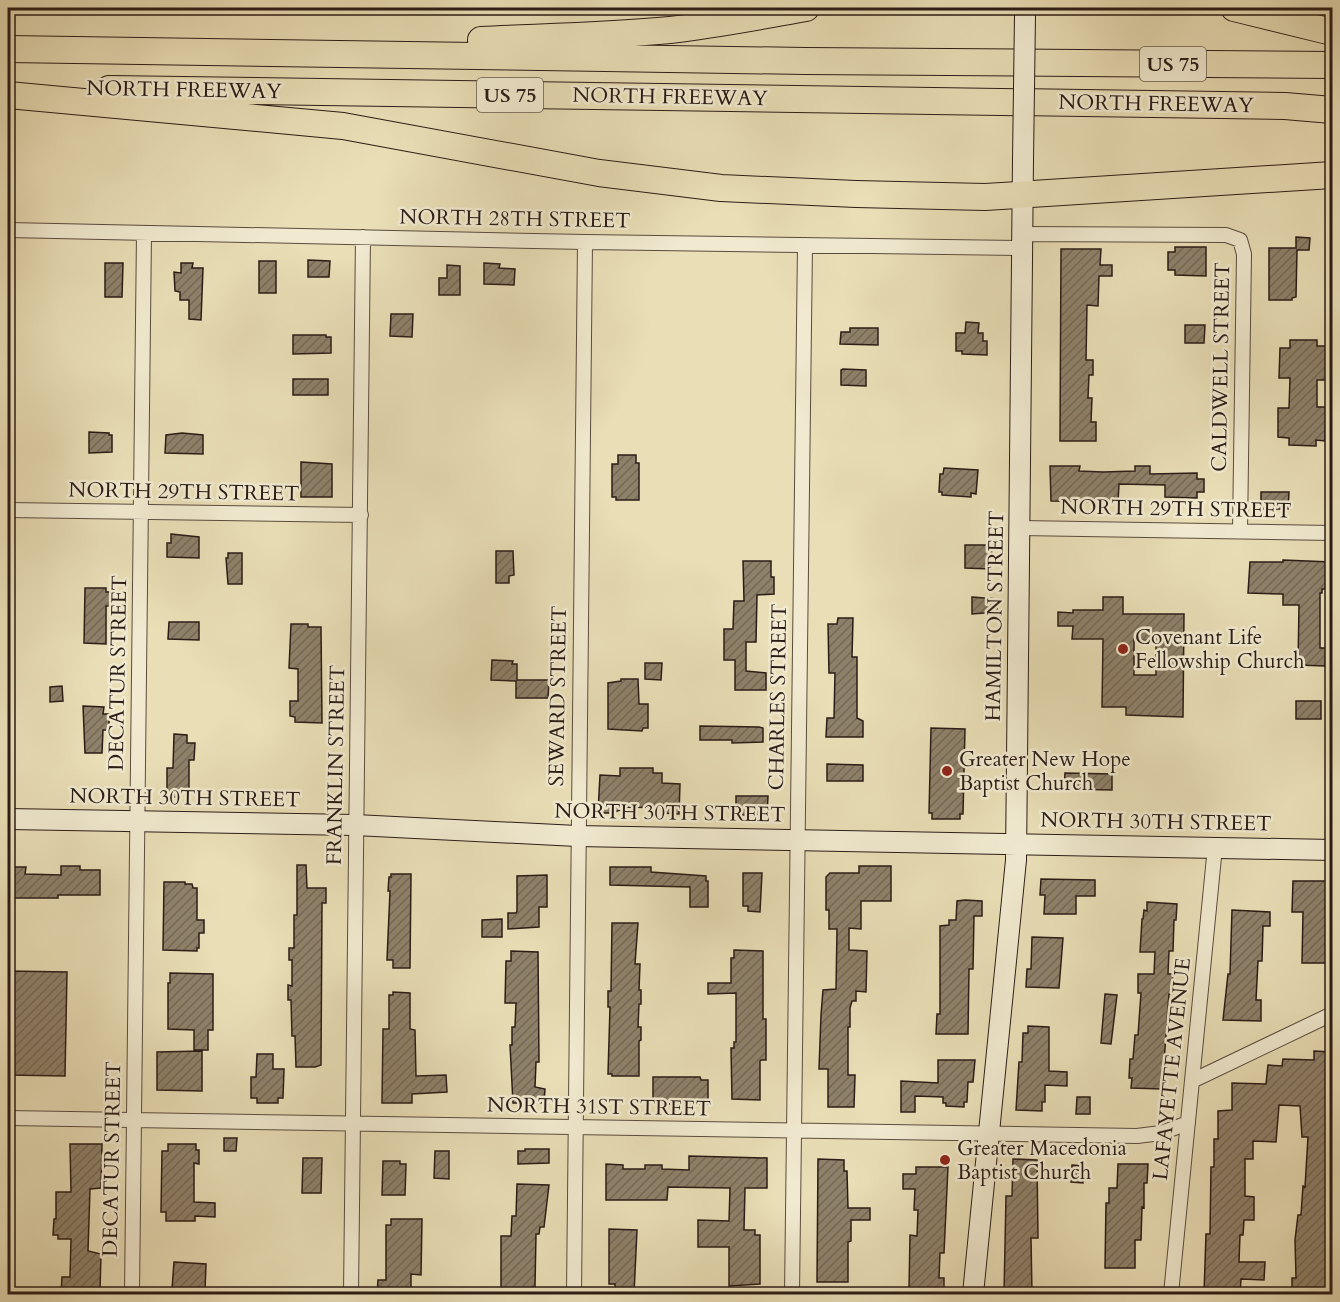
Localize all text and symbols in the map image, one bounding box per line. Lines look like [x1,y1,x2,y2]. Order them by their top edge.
road number: US 75 [1140,47,1206,81]
street label: NORTH FREEWAY [86,74,282,106]
road number: US 75 [477,78,543,112]
street label: NORTH FREEWAY [572,81,768,113]
street label: NORTH FREEWAY [1058,88,1254,120]
street label: NORTH 28TH STREET [399,202,631,236]
street label: CALDWELL STREET [1205,262,1237,472]
street label: NORTH 29TH STREET [68,475,300,509]
street label: NORTH 29TH STREET [1060,492,1292,526]
street label: HAMILTON STREET [979,510,1011,722]
street label: DECATUR STREET [102,575,134,771]
street label: CHARLES STREET [762,603,794,791]
street label: SEWARD STREET [542,605,574,787]
place label: Covenant Life Fellowship Church [1135,623,1305,676]
marker: Covenant Life Fellowship Church [1116,642,1130,656]
street label: FRANKLIN STREET [320,665,352,865]
place label: Greater New Hope Baptist Church [959,745,1131,798]
marker: Greater New Hope Baptist Church [940,764,954,778]
street label: NORTH 30TH STREET [69,781,301,815]
street label: NORTH 30TH STREET [554,796,786,830]
street label: NORTH 30TH STREET [1040,805,1272,839]
street label: LAFAYETTE AVENUE [1146,956,1198,1182]
street label: DECATUR STREET [96,1061,128,1257]
street label: NORTH 31ST STREET [487,1091,711,1123]
place label: Greater Macedonia Baptist Church [957,1134,1127,1187]
marker: Greater Macedonia Baptist Church [938,1153,952,1167]

